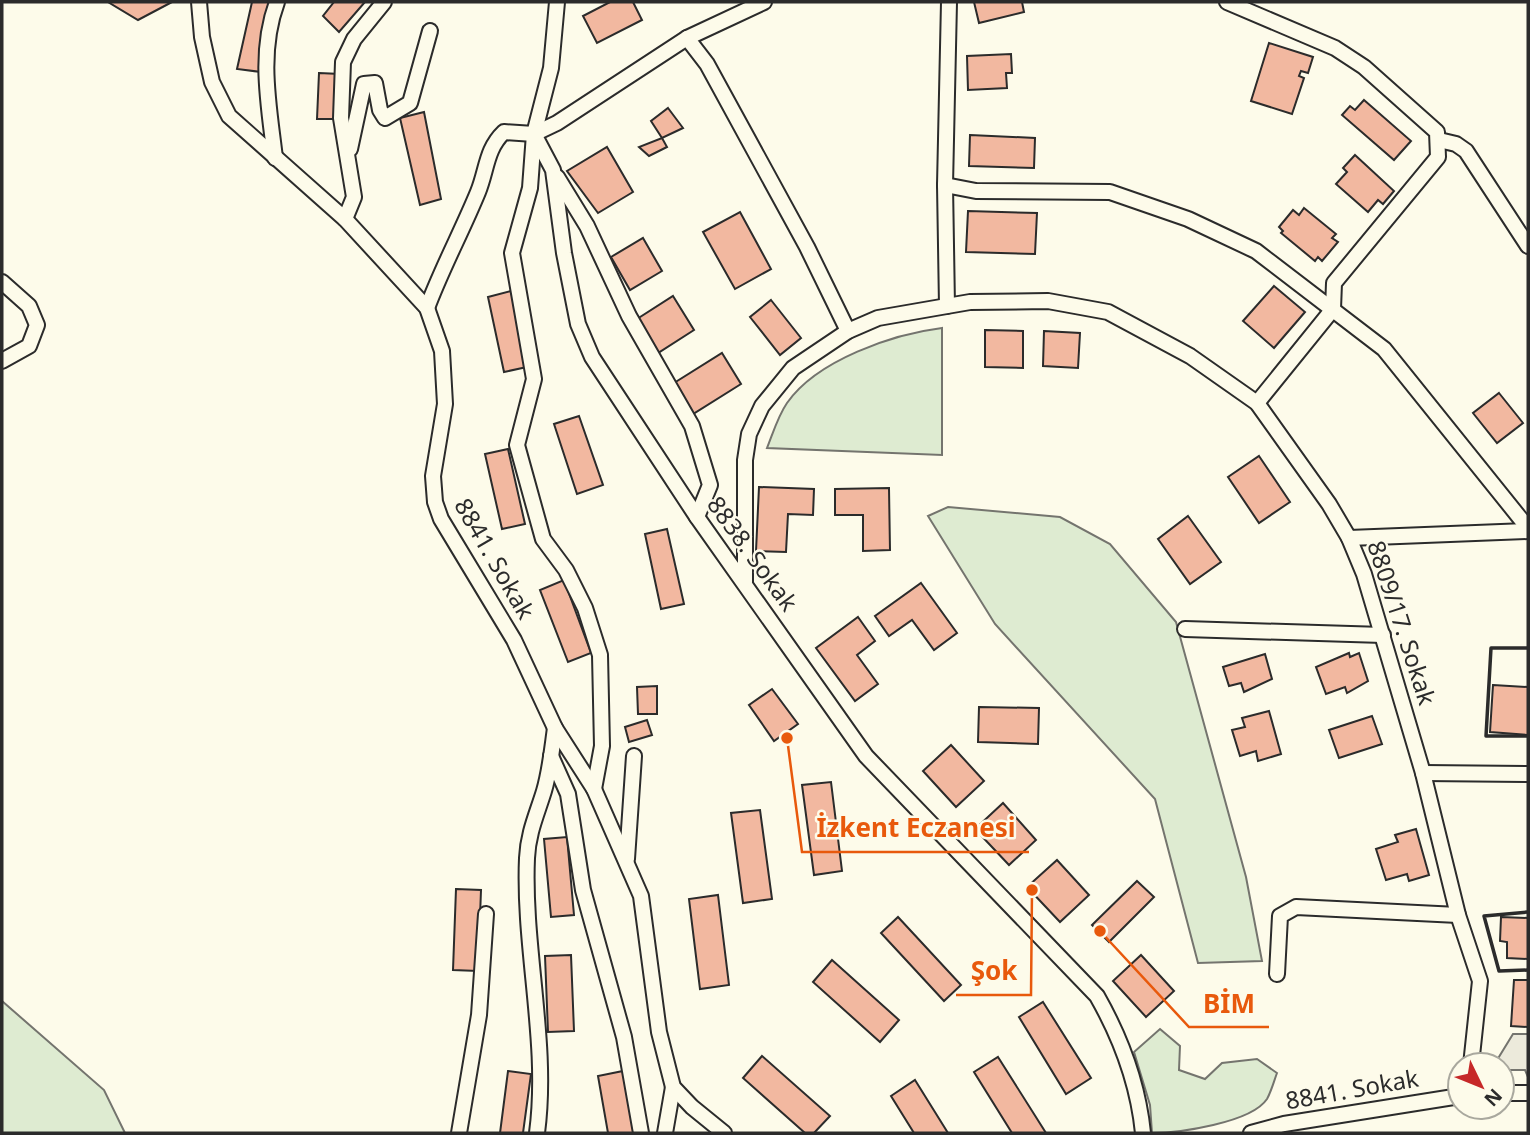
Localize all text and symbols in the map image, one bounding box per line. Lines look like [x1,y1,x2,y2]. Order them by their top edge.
street label: 8838. Sokak [700,489,806,617]
street label: 8841. Sokak [447,492,543,625]
street label: 8809/17. Sokak [1360,536,1445,709]
callout: İzkent Eczanesi [802,805,1029,852]
text: İzkent Eczanesi [816,809,1016,845]
callout: Şok [956,948,1031,995]
text: Şok [971,952,1018,988]
callout: BİM [1189,980,1269,1027]
text: BİM [1203,985,1255,1021]
north arrow [1446,1051,1516,1121]
street label: 8841. Sokak [1283,1061,1421,1116]
text: N [1479,1083,1508,1112]

